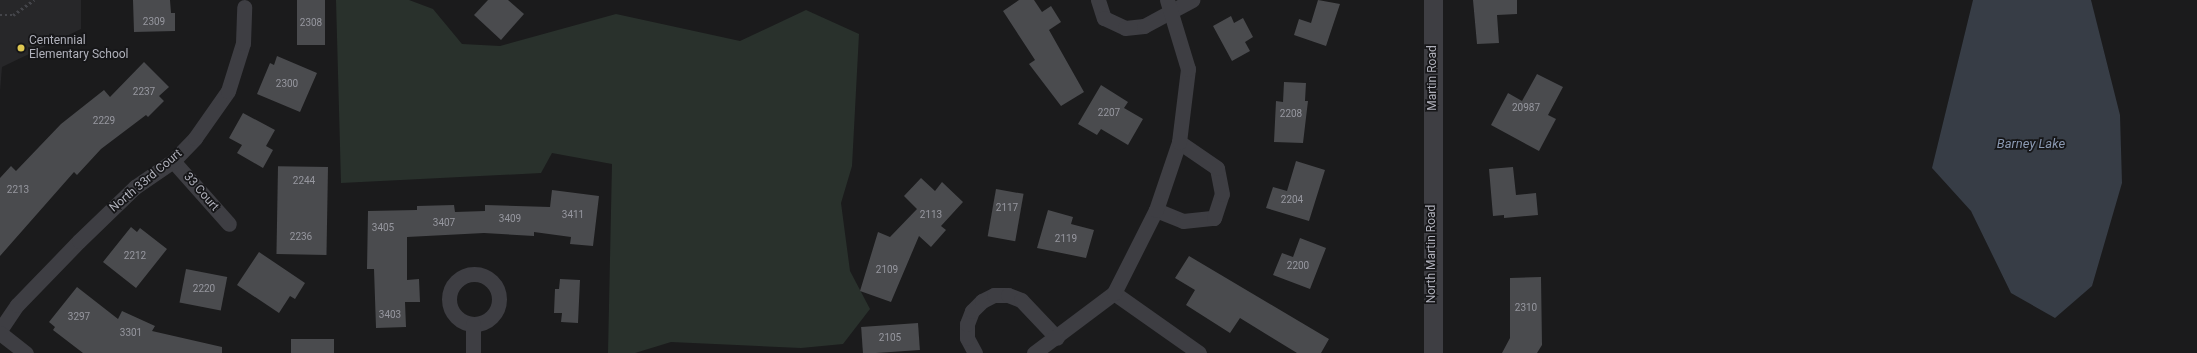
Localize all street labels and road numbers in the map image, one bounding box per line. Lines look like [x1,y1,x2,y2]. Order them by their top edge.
street label: Martin Road [1426,45,1440,111]
street label: North 33rd Court [107,147,185,215]
street label: 33 Court [180,170,222,214]
street label: North Martin Road [1425,205,1439,303]

